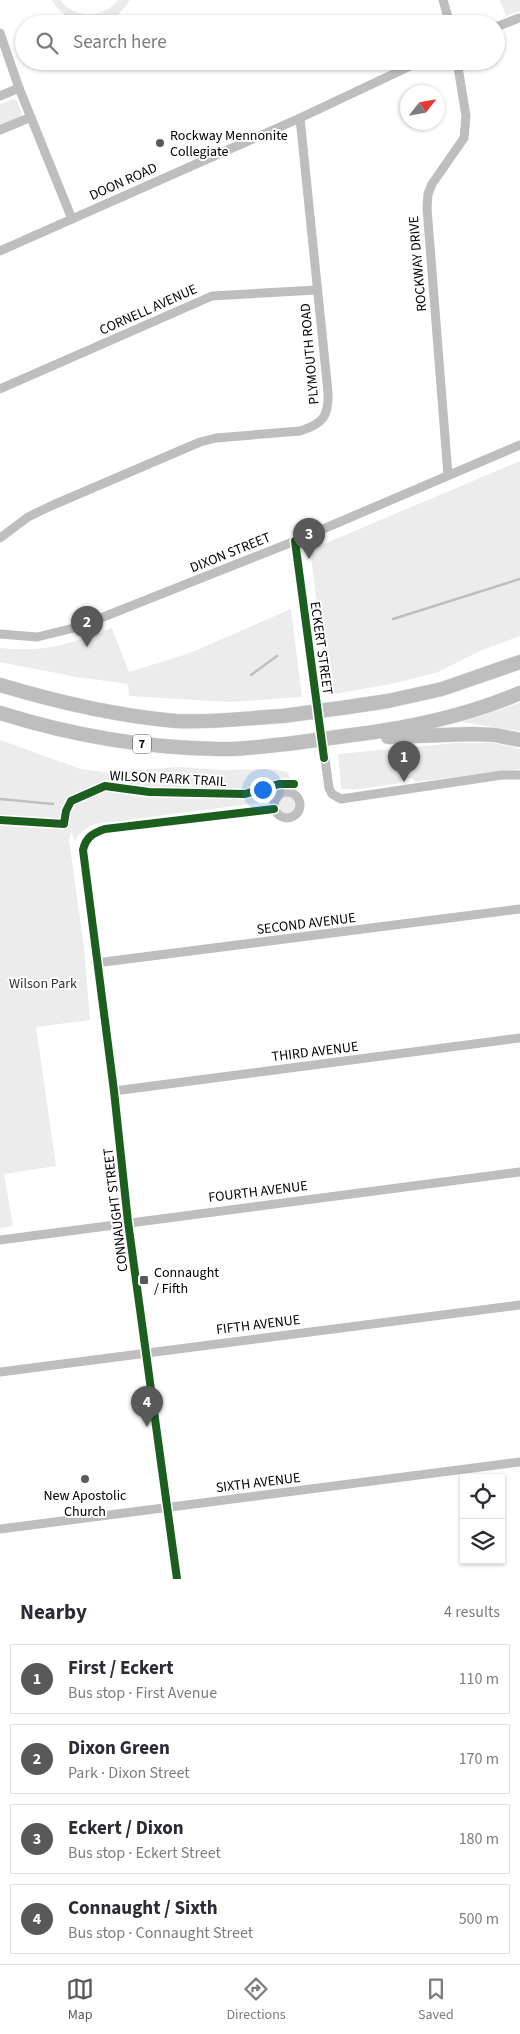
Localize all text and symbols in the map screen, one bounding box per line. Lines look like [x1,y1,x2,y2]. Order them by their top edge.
search box [15,15,505,70]
icon: search [33,29,61,57]
text: Search here [73,29,167,56]
north arrow [400,85,445,130]
place label: Rockway Mennonite Collegiate [170,126,288,162]
marker: Rockway Mennonite Collegiate [154,137,166,149]
street label: DOON ROAD [86,158,161,206]
street label: ROCKWAY DRIVE [404,215,432,313]
street label: CORNELL AVENUE [96,279,201,340]
street label: PLYMOUTH ROAD [296,302,324,405]
pin: 3 [293,518,325,559]
street label: DIXON STREET [187,527,274,578]
street label: ECKERT STREET [305,600,338,696]
pin: 2 [71,606,103,647]
road number: 7 [133,734,151,754]
pin: 1 [388,741,420,782]
street label: WILSON PARK TRAIL [109,766,227,792]
your location [250,777,276,803]
street label: SECOND AVENUE [255,908,357,940]
park label: Wilson Park [9,974,77,994]
street label: THIRD AVENUE [271,1037,360,1067]
street label: CONNAUGHT STREET [98,1146,134,1273]
street label: FOURTH AVENUE [207,1176,309,1208]
place label: Connaught / Fifth [154,1263,219,1299]
marker: Connaught / Fifth [138,1274,150,1286]
street label: FIFTH AVENUE [215,1310,301,1340]
pin: 4 [131,1386,163,1427]
street label: SIXTH AVENUE [215,1468,302,1498]
marker: New Apostolic Church [79,1473,91,1485]
map controls [460,1474,505,1564]
button: locate [460,1474,505,1519]
place label: New Apostolic Church [44,1486,127,1522]
button: layers [460,1519,505,1564]
text: Nearby [20,1597,87,1627]
text: 4 results [444,1601,500,1623]
text: First / Eckert [68,1655,174,1682]
text: 1 [33,1668,41,1690]
text: 110 m [459,1668,499,1690]
text: Bus stop · First Avenue [68,1682,217,1704]
text: Dixon Green [68,1735,170,1762]
text: 2 [33,1748,41,1770]
text: 170 m [459,1748,499,1770]
text: Park · Dixon Street [68,1762,190,1784]
text: Eckert / Dixon [68,1815,184,1842]
text: 3 [33,1828,41,1850]
text: 180 m [459,1828,499,1850]
text: Bus stop · Eckert Street [68,1842,221,1864]
text: Connaught / Sixth [68,1895,218,1922]
text: 4 [33,1908,41,1930]
text: 500 m [459,1908,499,1930]
text: Bus stop · Connaught Street [68,1922,253,1944]
tab: Map [66,1975,94,2025]
tab: Directions [226,1975,286,2025]
tab: Saved [418,1975,454,2025]

